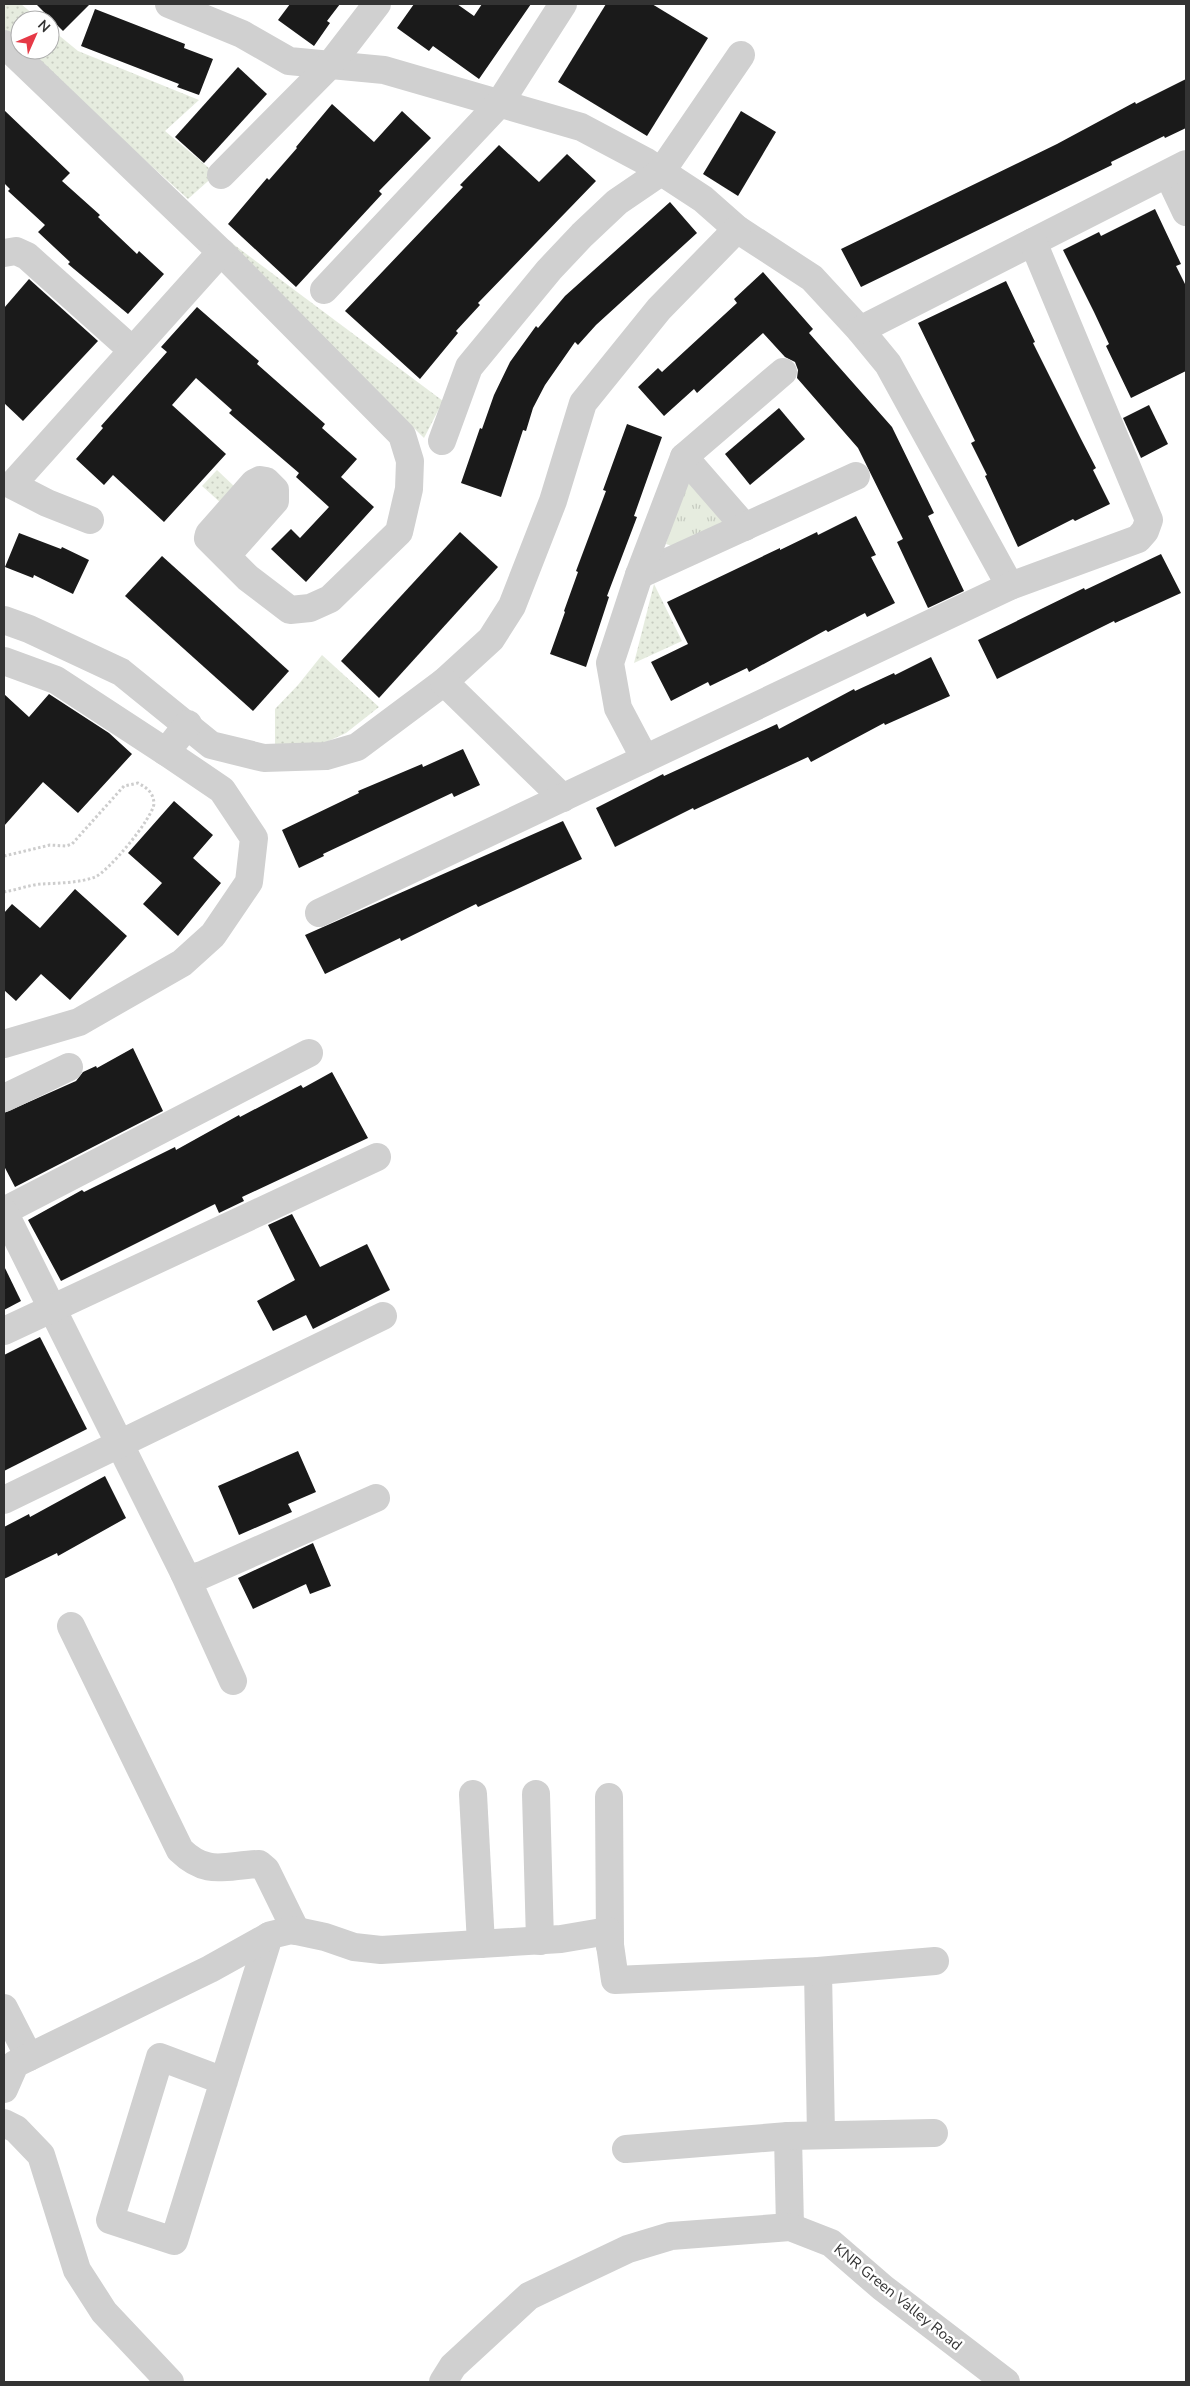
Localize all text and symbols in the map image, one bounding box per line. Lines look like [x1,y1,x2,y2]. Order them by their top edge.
north arrow [10,10,60,60]
text: N [33,16,54,37]
street label: KNR Green Valley Road [830,2239,966,2355]

